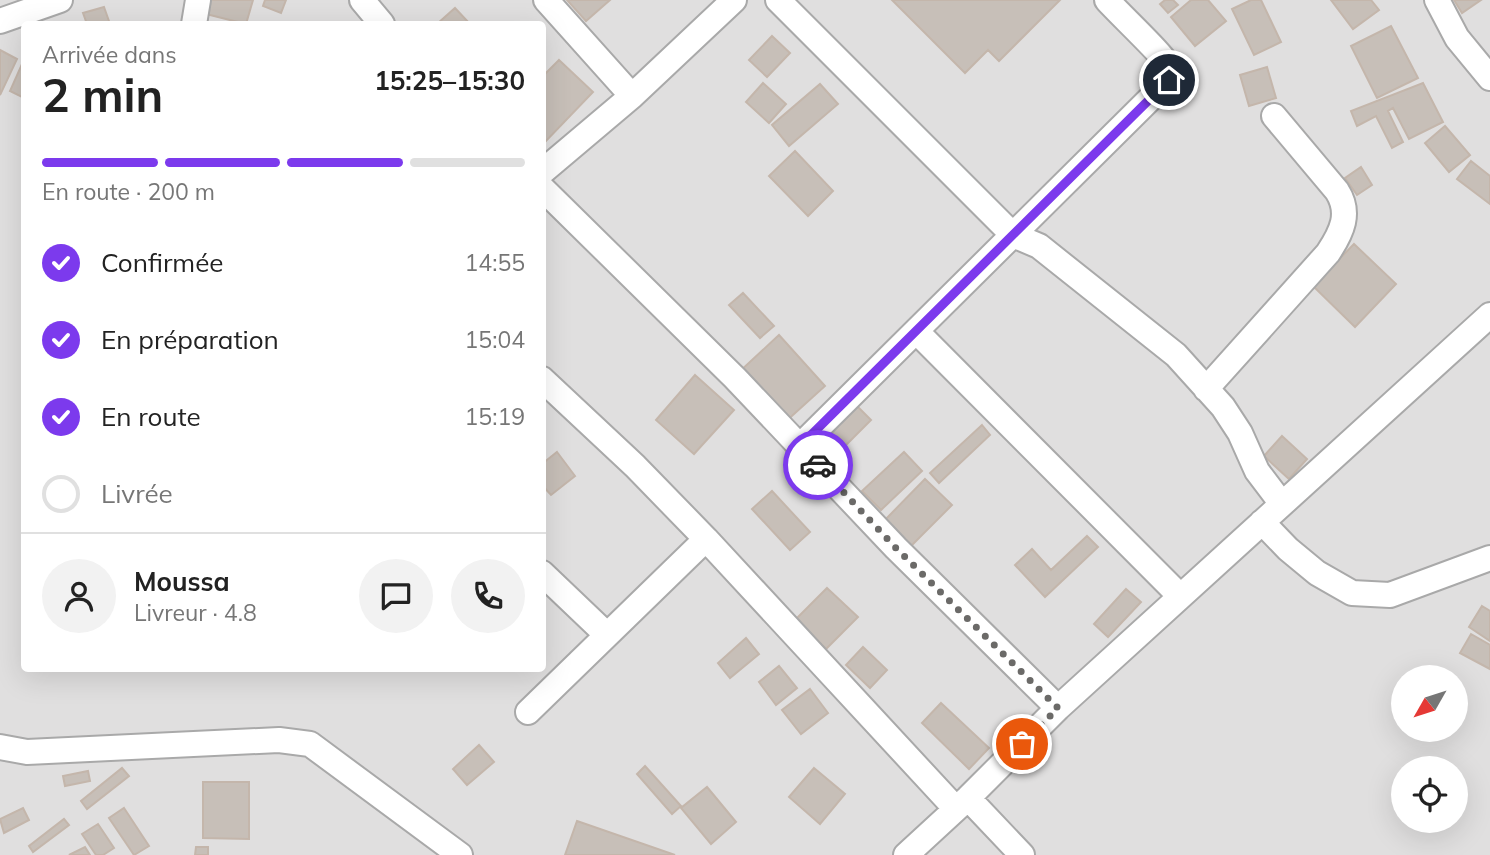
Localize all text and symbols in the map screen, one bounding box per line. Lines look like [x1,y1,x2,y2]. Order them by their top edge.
text: Arrivée dans [42,40,177,69]
pin [1139,50,1199,110]
icon: home [1150,61,1188,99]
text: 15:25–15:30 [374,64,525,97]
text: 2 min [42,66,163,124]
text: En route · 200 m [42,177,215,206]
icon: check [42,244,80,282]
text: Confirmée [101,246,223,279]
text: 14:55 [465,248,525,277]
icon: check [42,321,80,359]
text: En préparation [101,323,279,356]
text: 15:04 [465,325,525,354]
icon: check [42,398,80,436]
text: En route [101,400,201,433]
text: 15:19 [465,402,525,431]
courier [783,430,853,500]
icon: car [799,446,837,484]
text: Livrée [101,477,173,510]
button: person [42,559,116,633]
button: chat [359,559,433,633]
button: phone [451,559,525,633]
text: Moussa [134,565,230,598]
text: Livreur · 4.8 [134,598,257,627]
north arrow [1391,665,1468,742]
map controls [1391,665,1468,833]
pin [992,714,1052,774]
icon: bag [1003,725,1041,763]
button: locate [1391,756,1468,833]

